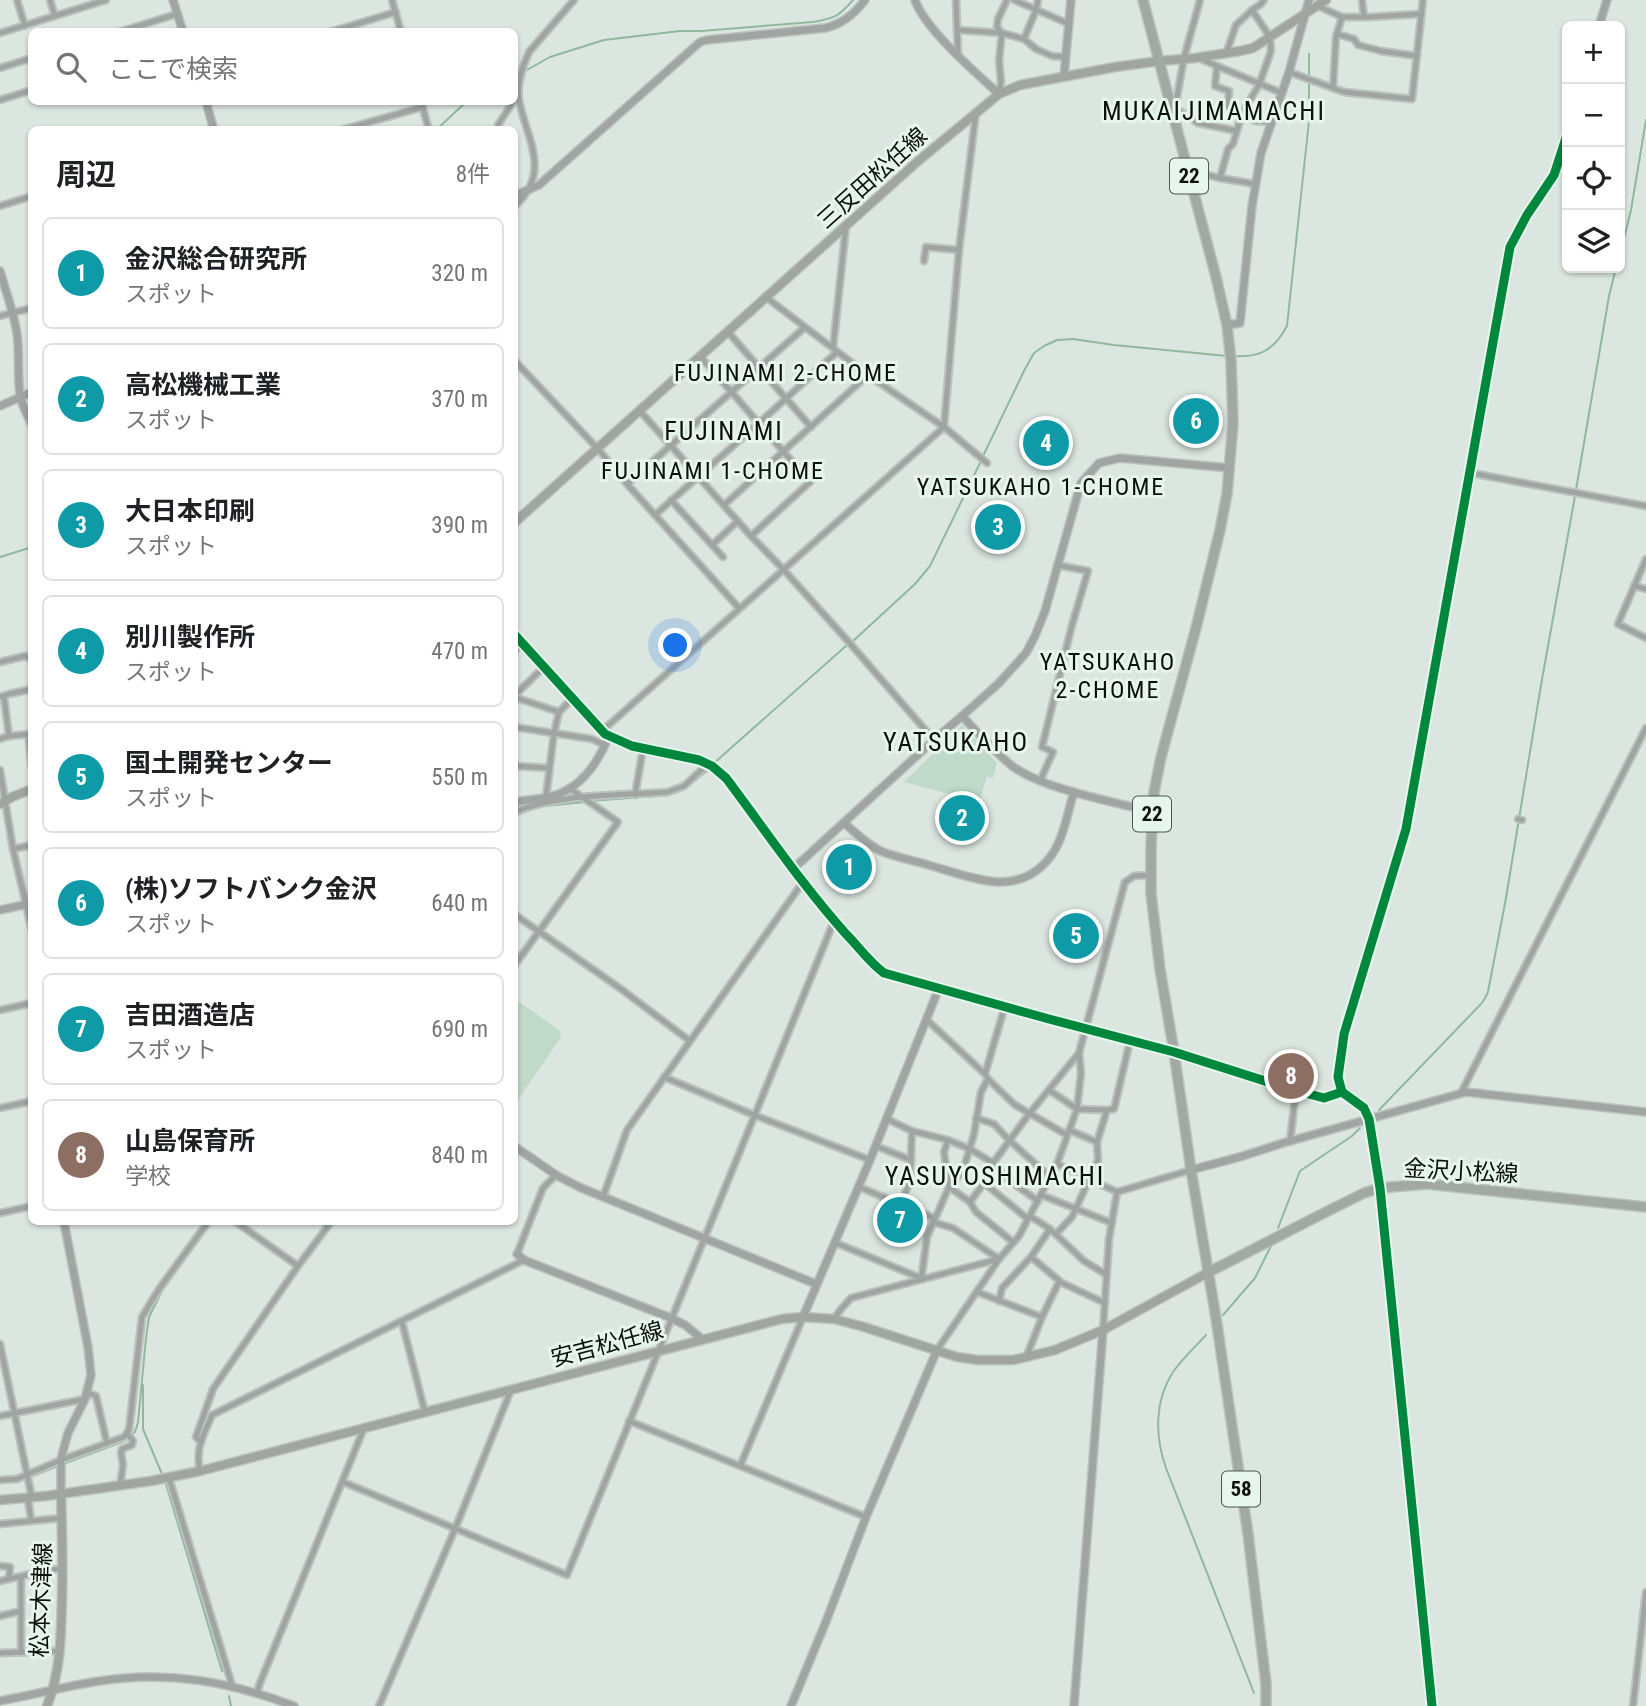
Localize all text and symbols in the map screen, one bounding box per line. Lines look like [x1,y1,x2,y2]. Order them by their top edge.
map controls [1562,21,1625,273]
button: + [1562,21,1625,84]
search box [28,28,518,105]
icon: search [52,48,90,86]
text: ここで検索 [108,54,238,84]
button: − [1562,84,1625,147]
district label: MUKAIJIMAMACHI [1102,96,1326,126]
street label: 三反田松任線 [812,122,933,235]
button: locate [1562,147,1625,210]
text: 周辺 [56,157,116,192]
road number: 22 [1170,158,1208,194]
text: 8件 [456,161,490,188]
button: layers [1562,210,1625,273]
text: 金沢総合研究所 [125,244,307,274]
text: 1 [75,260,87,287]
text: 320 m [431,260,488,287]
text: スポット [125,281,217,308]
district label: FUJINAMI 2-CHOME [674,359,898,387]
text: 高松機械工業 [125,370,281,400]
text: 2 [75,386,87,413]
text: 370 m [431,386,488,413]
pin: 6 [1173,395,1219,447]
text: スポット [125,407,217,434]
district label: FUJINAMI [664,416,784,446]
pin: 4 [1023,417,1069,469]
district label: FUJINAMI 1-CHOME [601,457,825,485]
district label: YATSUKAHO 1-CHOME [917,473,1165,501]
text: 大日本印刷 [125,496,255,526]
pin: 3 [975,501,1021,553]
text: 3 [75,512,87,539]
text: 390 m [431,512,488,539]
text: スポット [125,533,217,560]
text: 別川製作所 [125,622,255,652]
your location [658,628,692,662]
text: 4 [75,638,87,665]
text: 470 m [431,638,488,665]
district label: YATSUKAHO 2-CHOME [1040,648,1176,704]
text: スポット [125,659,217,686]
district label: YATSUKAHO [883,727,1029,757]
text: 国土開発センター [125,748,333,778]
text: 5 [75,764,87,791]
text: 550 m [431,764,488,791]
text: スポット [125,785,217,812]
pin: 2 [939,792,985,844]
road number: 22 [1133,796,1171,832]
pin: 1 [826,841,872,893]
text: (株)ソフトバンク金沢 [125,874,377,904]
text: 6 [75,890,87,917]
text: 640 m [431,890,488,917]
pin: 5 [1053,910,1099,962]
text: スポット [125,911,217,938]
text: 吉田酒造店 [125,1000,255,1030]
text: 7 [75,1016,87,1043]
text: 690 m [431,1016,488,1043]
text: スポット [125,1037,217,1064]
pin: 8 [1268,1050,1314,1102]
text: 山島保育所 [125,1126,255,1156]
text: 8 [75,1142,87,1169]
text: 840 m [431,1142,488,1169]
street label: 金沢小松線 [1403,1155,1519,1188]
district label: YASUYOSHIMACHI [885,1161,1105,1191]
text: 学校 [125,1163,171,1190]
pin: 7 [877,1194,923,1246]
street label: 安吉松任線 [548,1317,666,1372]
road number: 58 [1222,1472,1260,1506]
street label: 松本木津線 [26,1542,57,1658]

